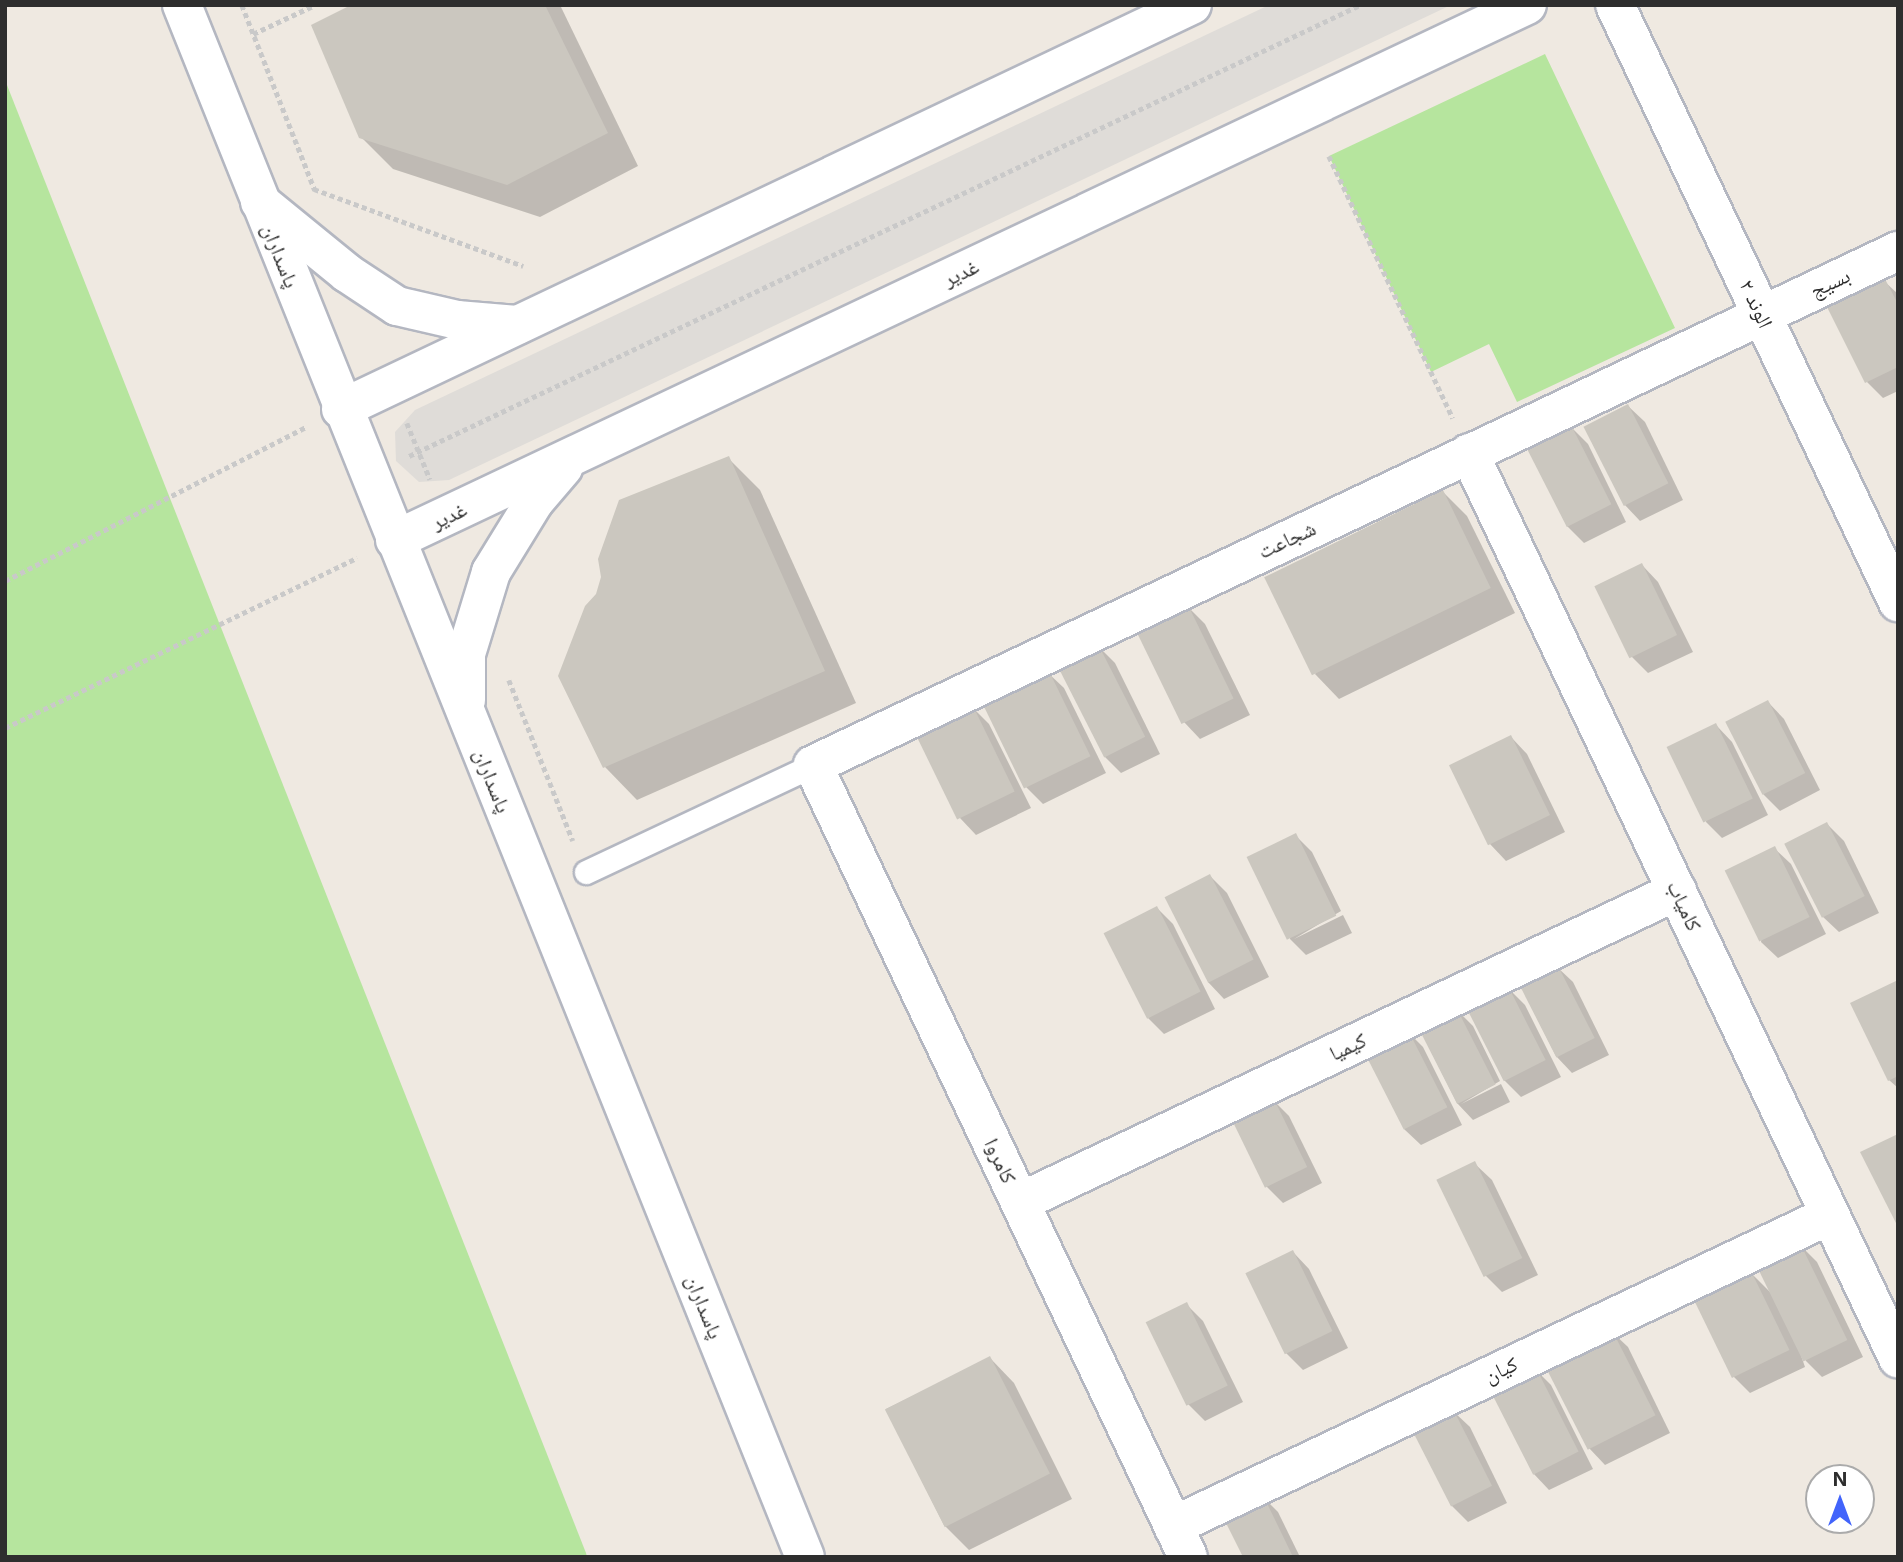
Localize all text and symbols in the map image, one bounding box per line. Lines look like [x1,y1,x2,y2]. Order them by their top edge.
street label: پاسداران [256,220,304,292]
street label: غدیر [939,254,983,292]
street label: بسیج [1806,263,1854,303]
street label: الوند ۲ [1734,276,1778,332]
street label: غدیر [427,497,471,535]
street label: شجاعت [1254,516,1320,564]
street label: پاسداران [468,745,516,817]
street label: کامیاب [1661,877,1707,935]
street label: کیمیا [1326,1028,1370,1066]
street label: کامروا [979,1134,1021,1188]
street label: پاسداران [680,1271,728,1343]
street label: کیان [1480,1351,1522,1389]
north arrow [1805,1464,1875,1534]
text: N [1833,1468,1847,1491]

